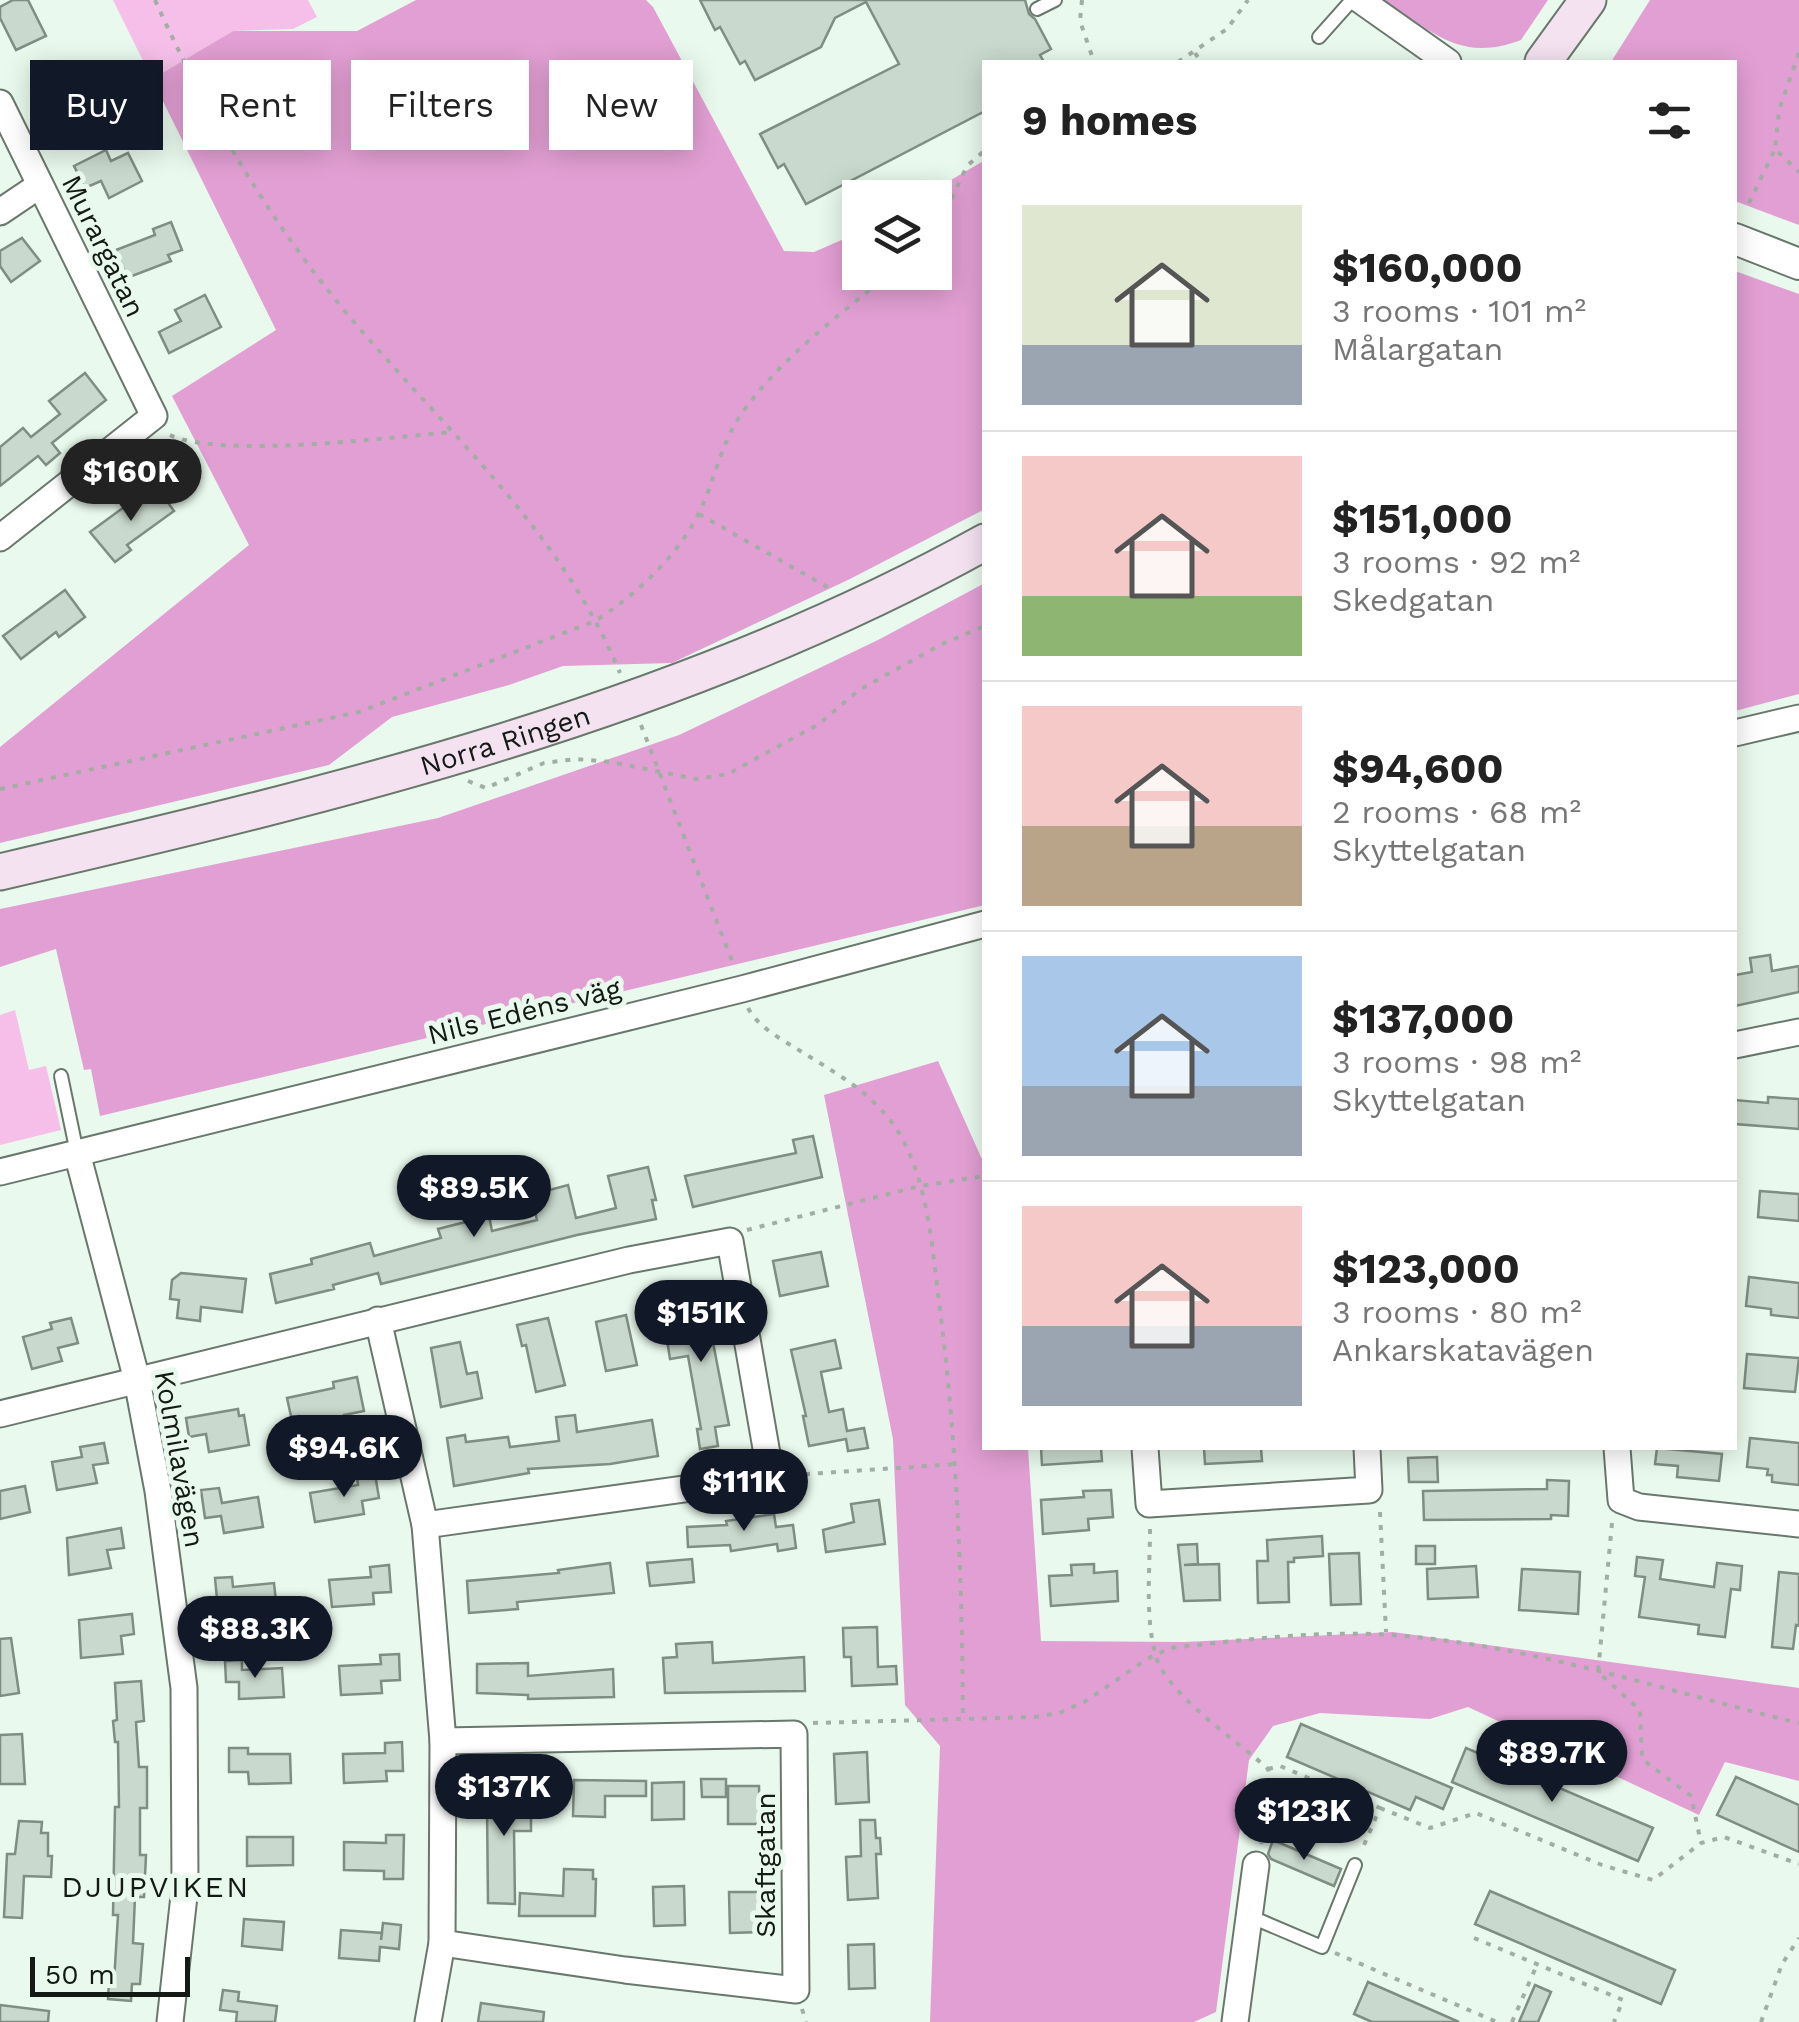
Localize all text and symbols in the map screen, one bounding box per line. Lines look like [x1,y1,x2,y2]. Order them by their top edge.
chip: Buy [30,60,163,150]
chip: Rent [183,60,331,150]
chip: Filters [351,60,529,150]
chip: New [549,60,693,150]
icon: filters [1642,93,1697,148]
text: 9 homes [1022,96,1197,145]
street label: Murargatan [55,170,152,323]
map controls [842,180,952,290]
button: layers [842,180,952,290]
text: $160,000 [1332,243,1522,292]
icon: home [1102,245,1222,365]
text: 3 rooms · 101 m² [1332,292,1586,330]
text: Målargatan [1332,330,1503,368]
pin: $160K [61,439,201,524]
text: $160K [83,452,179,490]
text: $151,000 [1332,494,1513,543]
icon: home [1102,496,1222,616]
text: 3 rooms · 92 m² [1332,543,1580,581]
text: Skedgatan [1332,581,1494,619]
street label: Norra Ringen [416,699,594,782]
text: $94,600 [1332,744,1504,793]
icon: home [1102,746,1222,866]
text: 2 rooms · 68 m² [1332,793,1581,831]
text: Skyttelgatan [1332,831,1526,869]
street label: Nils Edéns väg [424,972,624,1051]
text: $137,000 [1332,994,1514,1043]
icon: home [1102,996,1222,1116]
text: 3 rooms · 98 m² [1332,1043,1581,1081]
text: Skyttelgatan [1332,1081,1526,1119]
pin: $89.5K [393,1155,555,1240]
text: $89.5K [419,1168,529,1206]
text: $123,000 [1332,1244,1520,1293]
icon: home [1102,1246,1222,1366]
pin: $151K [631,1280,771,1365]
text: $151K [657,1293,745,1331]
text: 3 rooms · 80 m² [1332,1293,1582,1331]
text: Ankarskatavägen [1332,1331,1594,1369]
street label: Kolmilavägen [148,1368,211,1550]
pin: $94.6K [263,1415,425,1500]
text: $94.6K [288,1428,400,1466]
pin: $111K [674,1449,814,1534]
text: $111K [702,1462,786,1500]
pin: $88.3K [174,1596,336,1681]
text: $88.3K [199,1609,311,1647]
pin: $89.7K [1471,1720,1633,1805]
text: $89.7K [1498,1733,1606,1771]
pin: $137K [434,1754,574,1839]
text: $137K [457,1767,551,1805]
pin: $123K [1234,1778,1374,1863]
text: $123K [1257,1791,1351,1829]
street label: Skaftgatan [749,1792,782,1938]
district label: DJUPVIKEN [61,1869,251,1904]
scale bar [30,1952,190,1996]
text: 50 m [45,1958,115,1991]

